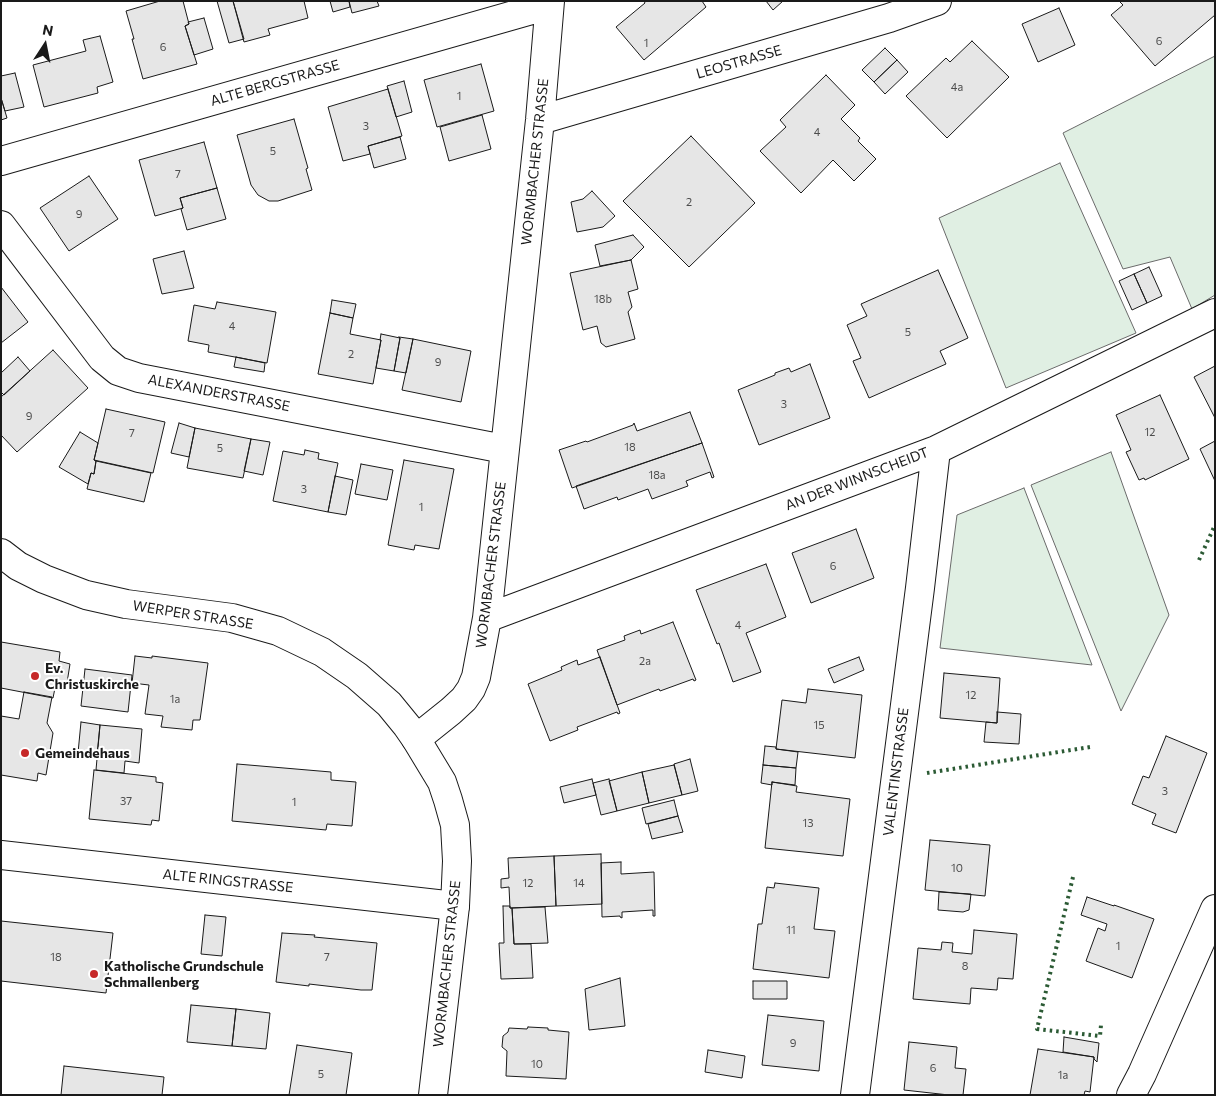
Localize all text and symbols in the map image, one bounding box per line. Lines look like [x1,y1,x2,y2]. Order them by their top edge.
north arrow [20,20,70,70]
text: N [41,20,55,39]
house number: 6 [1156,34,1162,48]
house number: 1 [644,36,648,50]
house number: 6 [160,40,166,54]
street label: LEOSTRASSE [694,42,784,82]
street label: ALTE BERGSTRASSE [208,56,342,110]
street label: WORMBACHER STRASSE [518,78,552,246]
house number: 4a [951,80,963,94]
house number: 1 [457,89,461,103]
house number: 3 [363,119,369,133]
house number: 4 [814,125,820,139]
house number: 5 [270,144,276,158]
house number: 7 [175,167,181,181]
house number: 2 [686,195,692,209]
house number: 9 [76,207,82,221]
house number: 18b [594,292,612,306]
house number: 4 [229,319,235,333]
house number: 5 [905,325,911,339]
house number: 2 [348,347,354,361]
house number: 9 [435,355,441,369]
street label: ALEXANDERSTRASSE [146,371,292,415]
house number: 3 [781,397,787,411]
house number: 9 [26,409,32,423]
house number: 12 [1145,425,1155,439]
house number: 7 [129,426,135,440]
house number: 18 [624,440,636,454]
house number: 5 [217,441,223,455]
street label: AN DER WINNSCHEIDT [783,444,931,514]
house number: 18a [648,468,666,482]
street label: WORMBACHER STRASSE [472,481,510,649]
house number: 3 [301,482,307,496]
house number: 1 [419,500,423,514]
house number: 6 [830,559,836,573]
street label: WERPER STRASSE [131,597,255,633]
house number: 4 [735,618,741,632]
house number: 2a [639,654,651,668]
place label: Ev. Christuskirche [45,660,139,692]
marker: Ev. Christuskirche [29,670,41,682]
house number: 12 [966,688,976,702]
house number: 1a [170,692,180,706]
street label: VALENTINSTRASSE [880,707,912,837]
house number: 15 [813,718,825,732]
place label: Gemeindehaus [35,745,130,761]
marker: Gemeindehaus [19,747,31,759]
house number: 3 [1162,784,1168,798]
house number: 37 [120,794,132,808]
house number: 1 [292,795,296,809]
house number: 13 [803,816,813,830]
house number: 10 [951,861,963,875]
street label: ALTE RINGSTRASSE [162,866,294,896]
house number: 12 [523,876,533,890]
house number: 14 [573,876,585,890]
street label: WORMBACHER STRASSE [430,880,464,1048]
house number: 11 [786,923,796,937]
house number: 1 [1116,939,1120,953]
house number: 18 [50,950,62,964]
house number: 7 [324,950,330,964]
place label: Katholische Grundschule Schmallenberg [104,958,264,990]
house number: 8 [962,959,968,973]
marker: Katholische Grundschule Schmallenberg [88,968,100,980]
house number: 9 [790,1036,796,1050]
house number: 10 [531,1057,543,1071]
house number: 6 [930,1061,936,1075]
house number: 5 [318,1067,324,1081]
house number: 1a [1058,1068,1068,1082]

